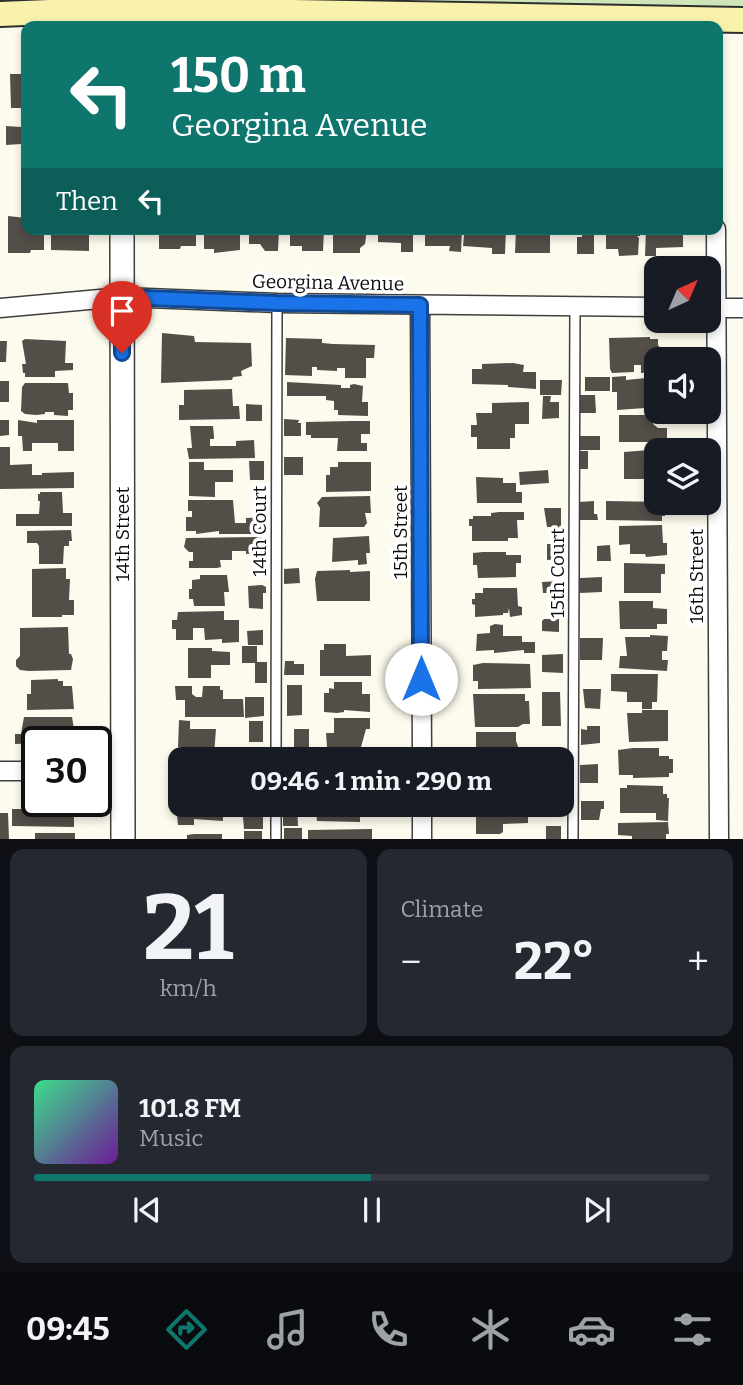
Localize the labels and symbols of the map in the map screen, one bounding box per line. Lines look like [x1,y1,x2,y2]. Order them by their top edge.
north arrow [644,256,721,332]
street label: Georgina Avenue [252,270,404,295]
pin [92,281,152,353]
street label: 14th Court [248,485,271,576]
street label: 15th Street [389,485,412,579]
street label: 14th Street [111,487,134,581]
street label: 15th Court [546,528,569,618]
street label: 16th Street [685,528,708,623]
position arrow [384,642,458,716]
speed limit sign: 30 [21,726,112,817]

